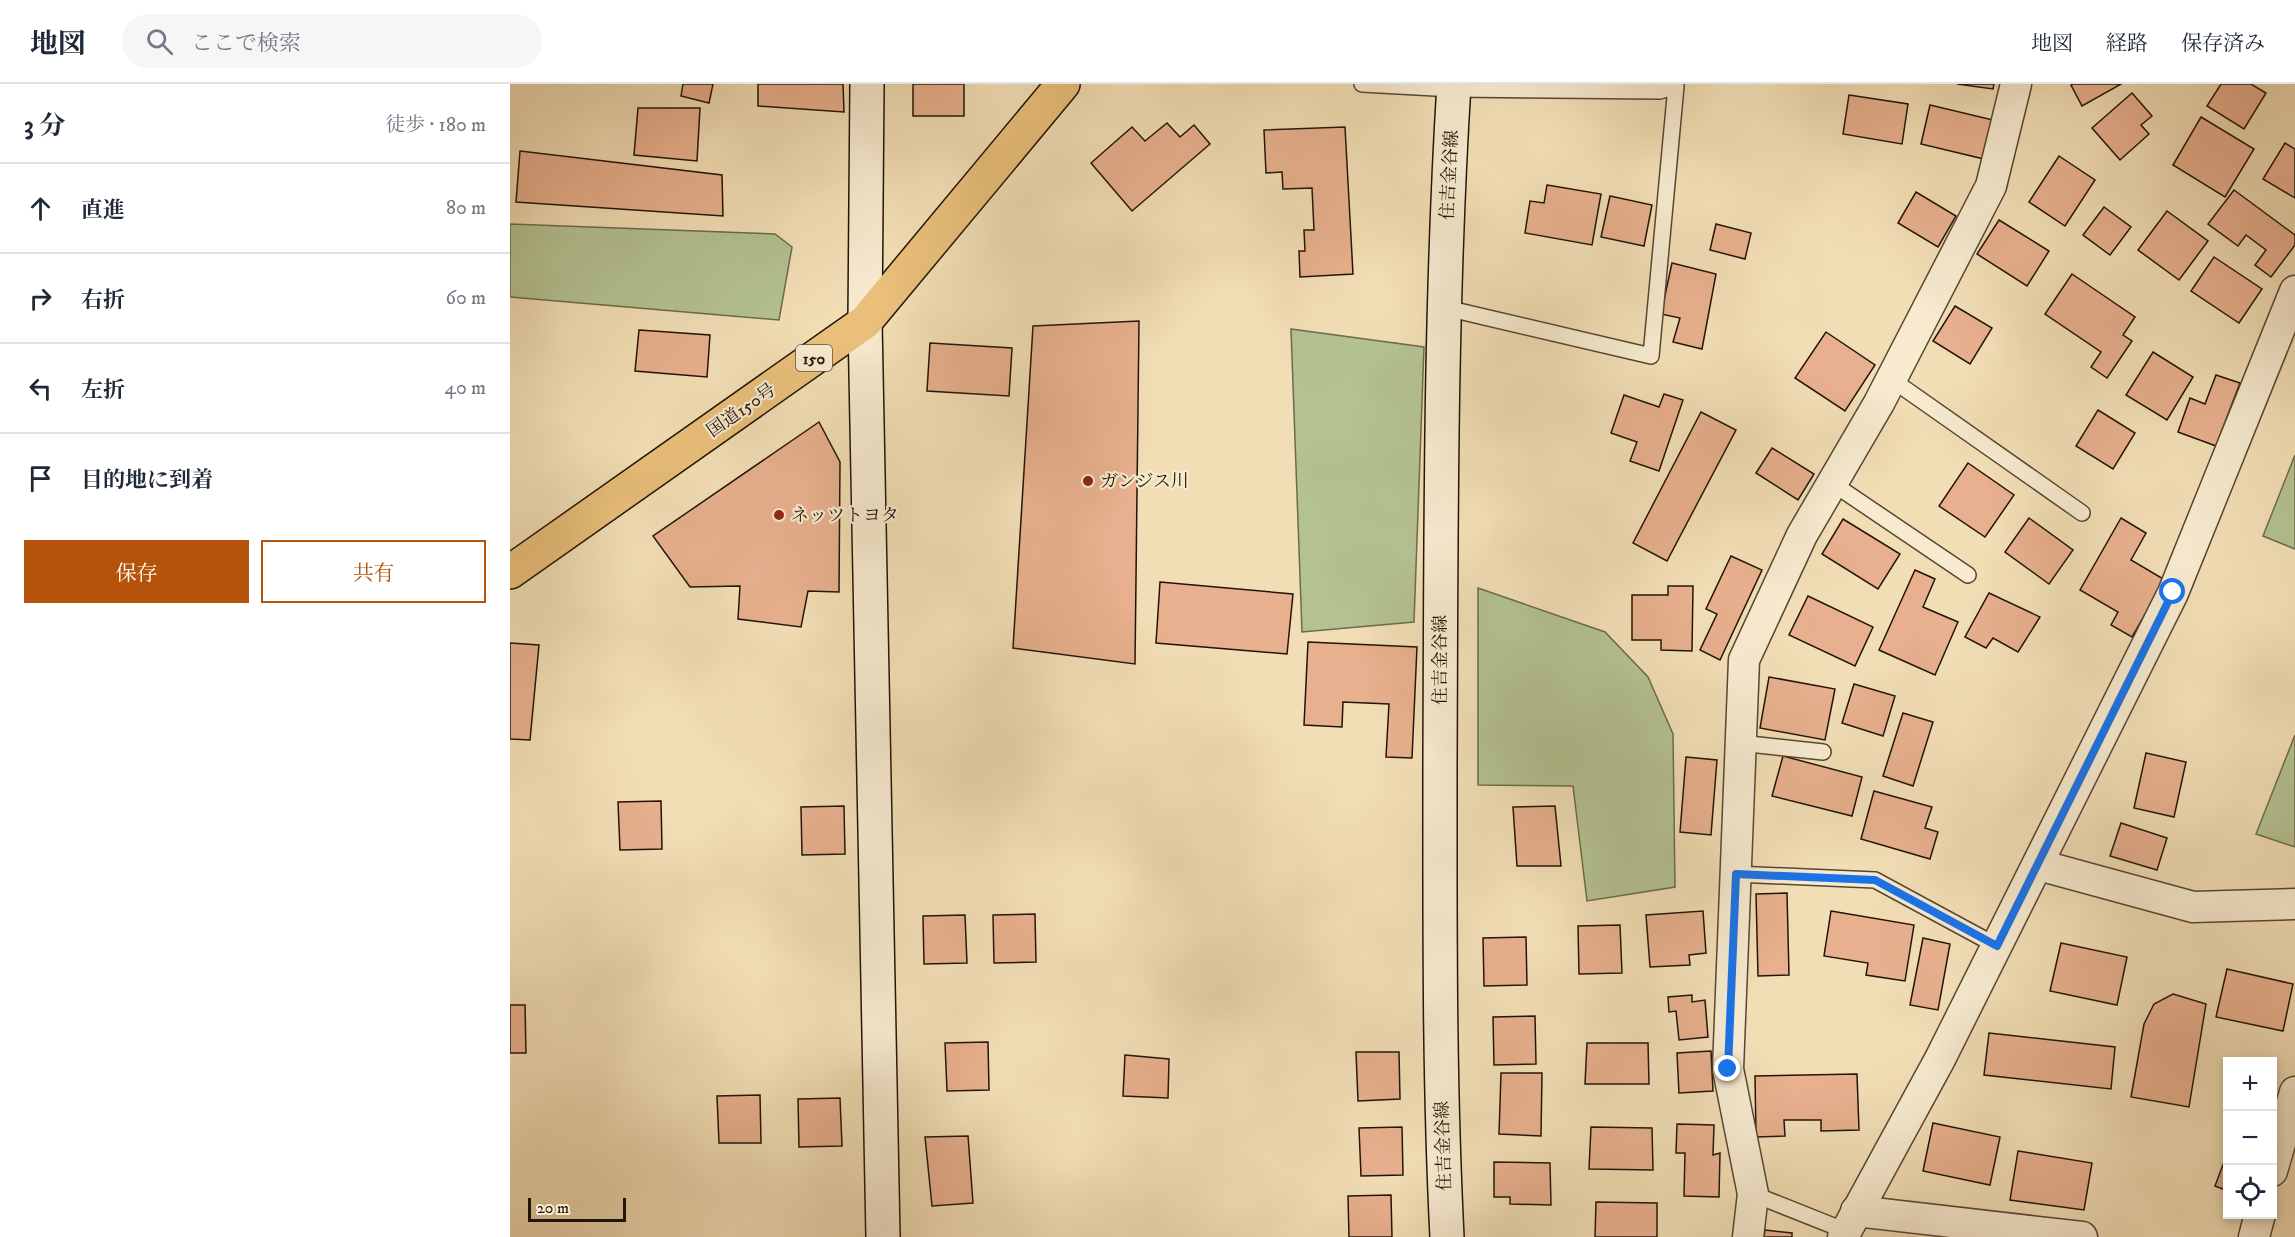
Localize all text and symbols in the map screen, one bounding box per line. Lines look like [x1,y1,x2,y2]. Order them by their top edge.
search box [122,14,542,68]
icon: search [143,25,176,58]
text: 地図 [30,27,86,62]
text: ここで検索 [191,30,301,57]
text: 地図 [2031,31,2073,57]
text: 経路 [2106,31,2148,57]
text: 保存済み [2181,31,2265,57]
text: 3 分 [24,110,65,143]
text: 徒歩 · 180 m [385,113,486,138]
street label: 住吉金谷線 [1437,130,1463,221]
icon: ahead [24,192,57,225]
text: 80 m [446,196,486,221]
text: 直進 [81,197,125,224]
icon: right [24,282,57,315]
text: 60 m [446,286,486,311]
text: 右折 [81,287,125,314]
road number: 150 [796,345,832,371]
icon: left [24,372,57,405]
text: 40 m [444,376,486,401]
text: 左折 [81,377,125,404]
street label: 国道150号 [703,379,780,443]
icon: arrive [24,462,57,495]
text: 目的地に到着 [81,467,213,494]
place label: ガンジス川 [1100,471,1189,493]
marker: ガンジス川 [1081,474,1095,488]
place label: ネッツトヨタ [791,505,899,527]
marker: ネッツトヨタ [772,508,786,522]
button: 保存 [24,540,249,603]
button: 共有 [261,540,486,603]
route start [2159,578,2185,604]
street label: 住吉金谷線 [1430,615,1452,705]
route end [1714,1055,1740,1081]
map controls [2223,1057,2277,1219]
button: + [2223,1057,2277,1111]
street label: 住吉金谷線 [1431,1101,1457,1191]
button: − [2223,1111,2277,1165]
button: locate [2223,1165,2277,1219]
scale bar [528,1195,626,1222]
text: 20 m [537,1198,569,1218]

